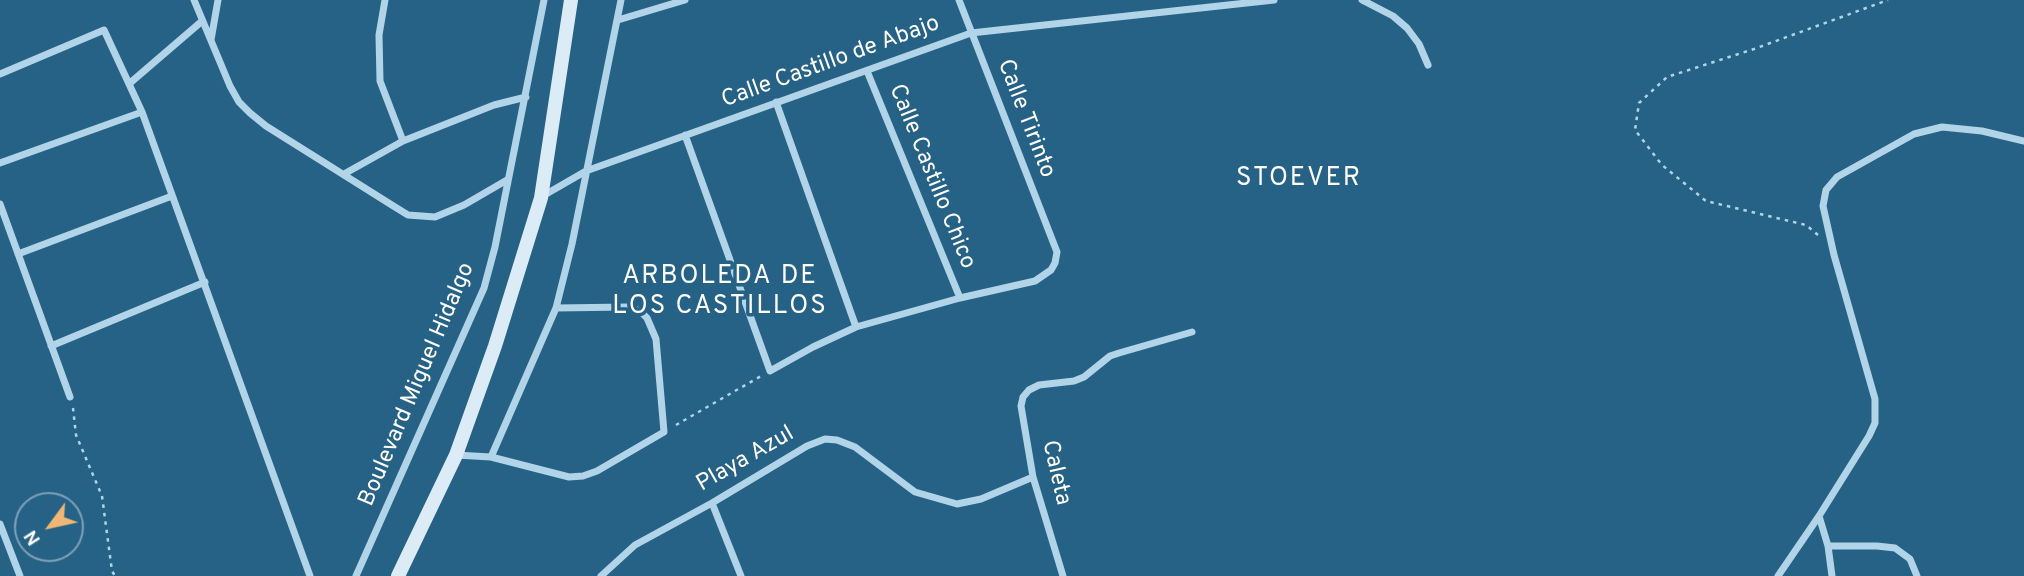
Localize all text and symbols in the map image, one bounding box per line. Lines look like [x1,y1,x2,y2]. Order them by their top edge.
street label: Calle Castillo de Abajo [718,11,944,115]
street label: Calle Tirinto [990,56,1060,182]
street label: Calle Castillo Chico [881,81,981,273]
district label: STOEVER [1237,164,1361,196]
street label: Boulevard Miguel Hidalgo [354,259,482,511]
district label: ARBOLEDA DE LOS CASTILLOS [614,262,826,324]
street label: Playa Azul [692,421,800,499]
street label: Caleta [1034,438,1076,508]
north arrow [14,492,84,562]
text: N [19,525,47,550]

